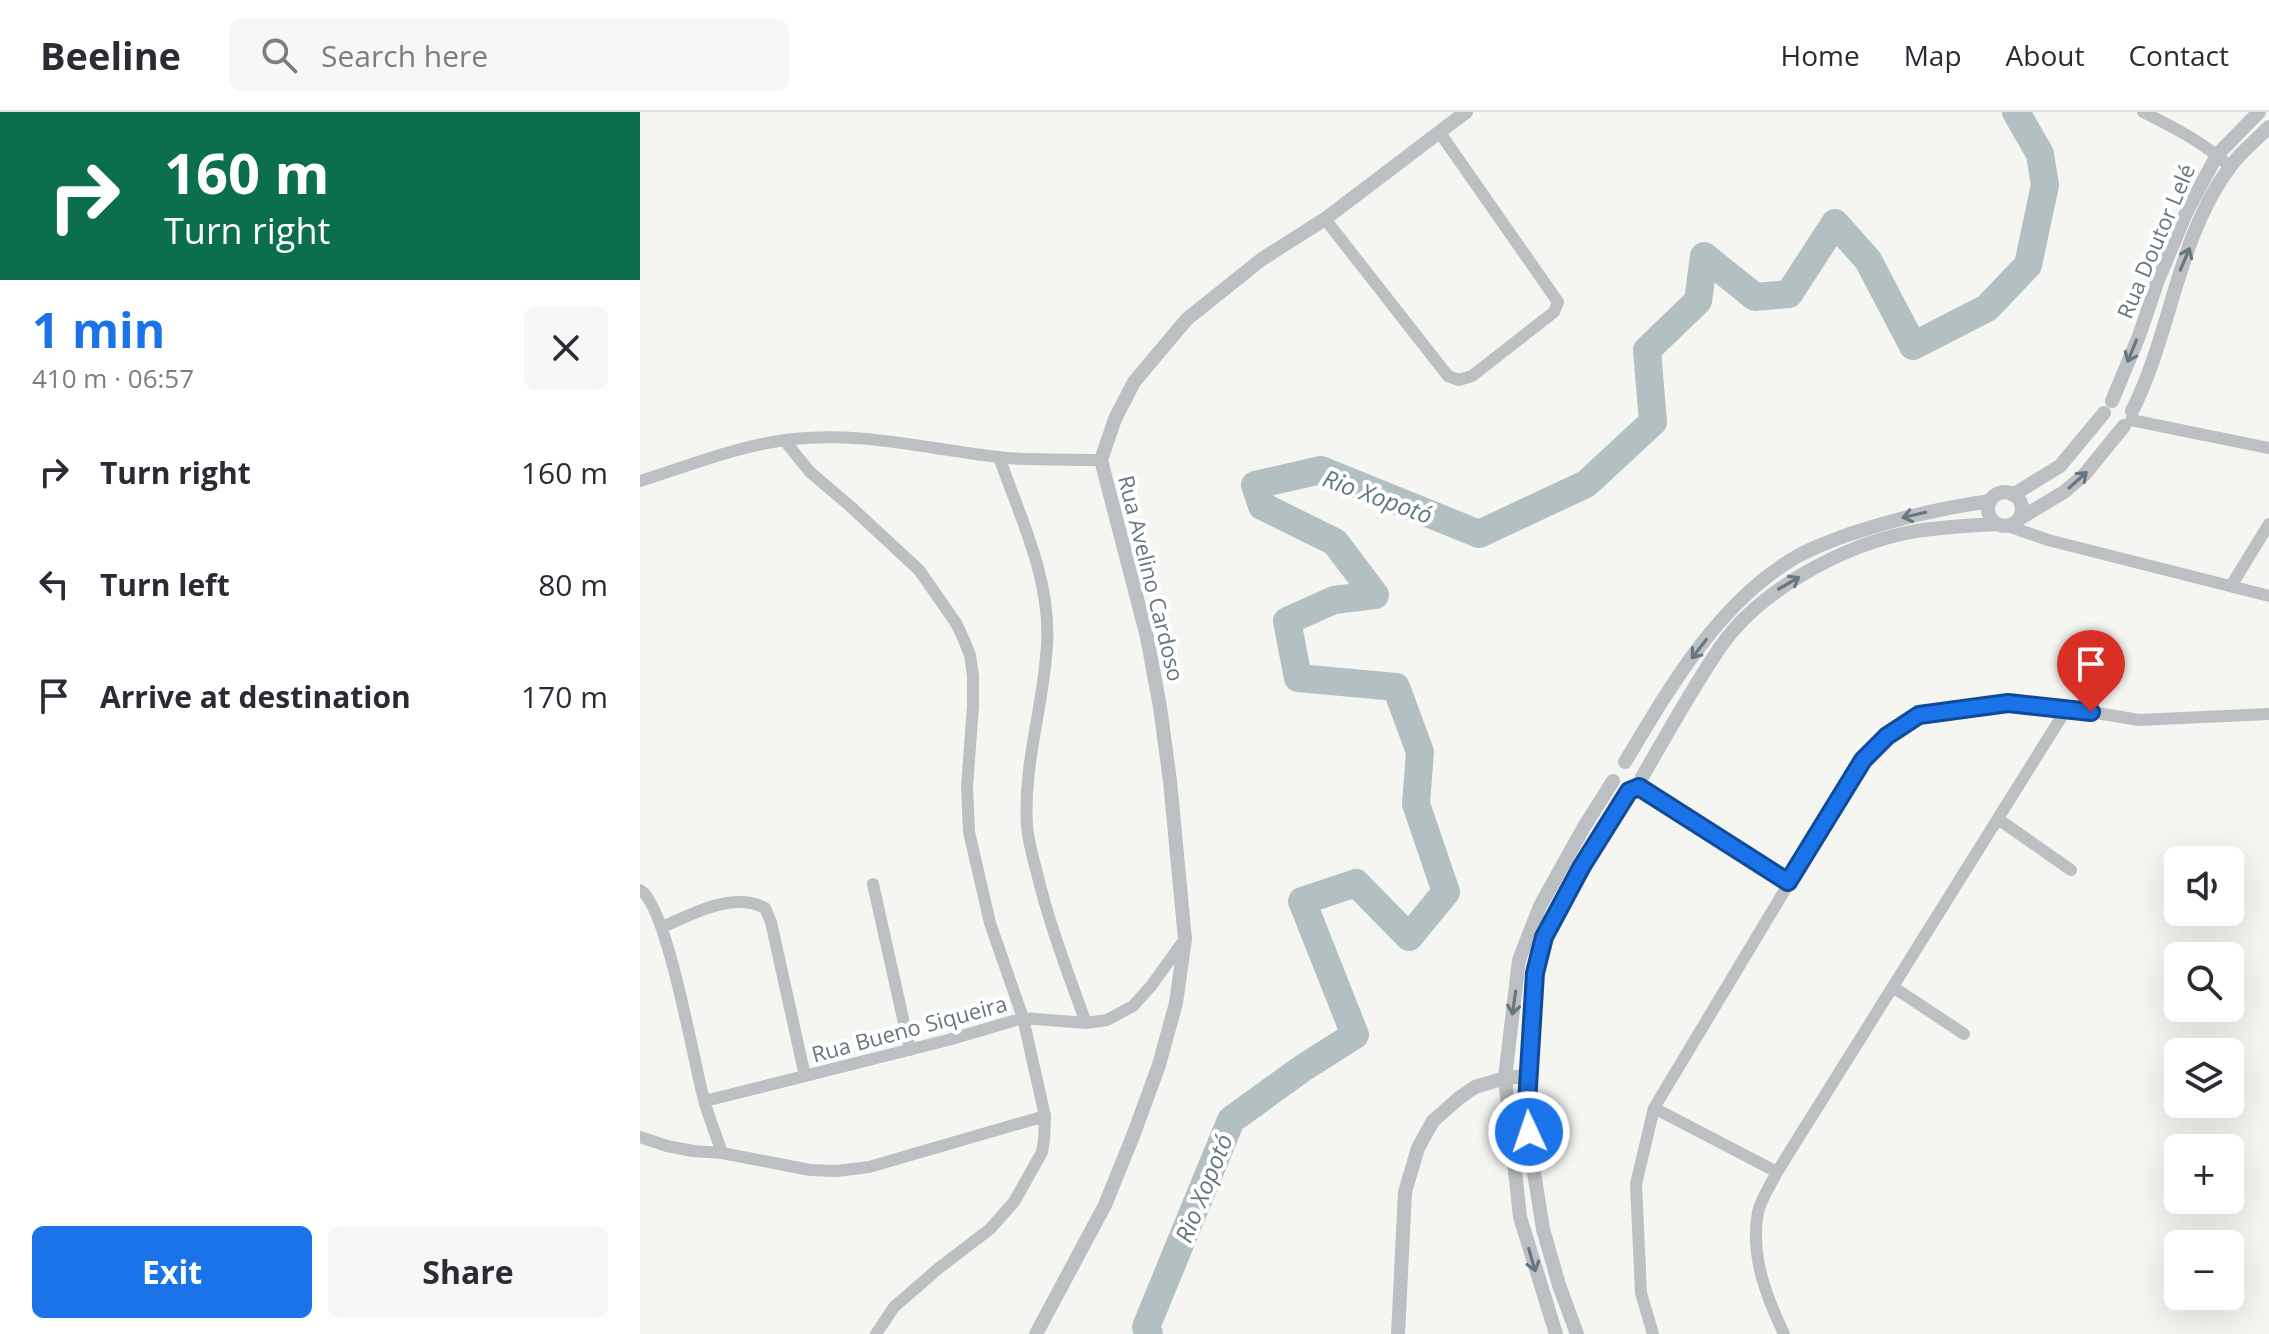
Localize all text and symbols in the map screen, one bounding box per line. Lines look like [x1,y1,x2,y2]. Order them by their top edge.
search box [229,19,789,91]
text: Beeline [40,29,181,81]
icon: search [257,33,301,77]
text: Search here [321,35,488,76]
text: Home [1781,36,1860,74]
text: Map [1904,36,1962,74]
text: About [2006,36,2084,74]
text: Contact [2128,36,2229,74]
text: 160 m [164,134,330,210]
icon: right [32,144,136,248]
street label: Rua Doutor Lelé [2109,159,2201,323]
text: Turn right [164,206,330,255]
one-way arrow [2178,247,2193,272]
text: 1 min [32,297,165,362]
button: close [524,306,608,390]
one-way arrow [2124,338,2139,363]
text: 410 m · 06:57 [32,360,194,396]
icon: right [32,450,76,494]
text: Turn right [100,452,251,493]
text: 160 m [521,452,608,493]
water label: Rio Xopotó [1319,461,1437,531]
one-way arrow [2067,471,2087,489]
street label: Rua Avelino Cardoso [1112,472,1192,684]
one-way arrow [1901,508,1927,523]
icon: left [32,562,76,606]
text: Turn left [100,564,230,605]
text: 80 m [538,564,608,605]
one-way arrow [1777,575,1800,591]
pin [2057,630,2125,712]
one-way arrow [1690,638,1707,659]
icon: arrive [2069,642,2113,686]
icon: arrive [32,674,76,718]
text: Arrive at destination [100,676,411,717]
text: 170 m [521,676,608,717]
map controls [2164,846,2244,1310]
button: sound [2164,846,2244,926]
button: search [2164,942,2244,1022]
street label: Rua Bueno Siqueira [808,987,1010,1069]
one-way arrow [1506,989,1521,1016]
button: layers [2164,1038,2244,1118]
position arrow [1487,1090,1571,1174]
water label: Rio Xopotó [1166,1129,1240,1247]
button: + [2164,1134,2244,1214]
button: Exit [32,1226,312,1318]
button: Share [328,1226,608,1318]
button: − [2164,1230,2244,1310]
one-way arrow [1525,1246,1540,1272]

